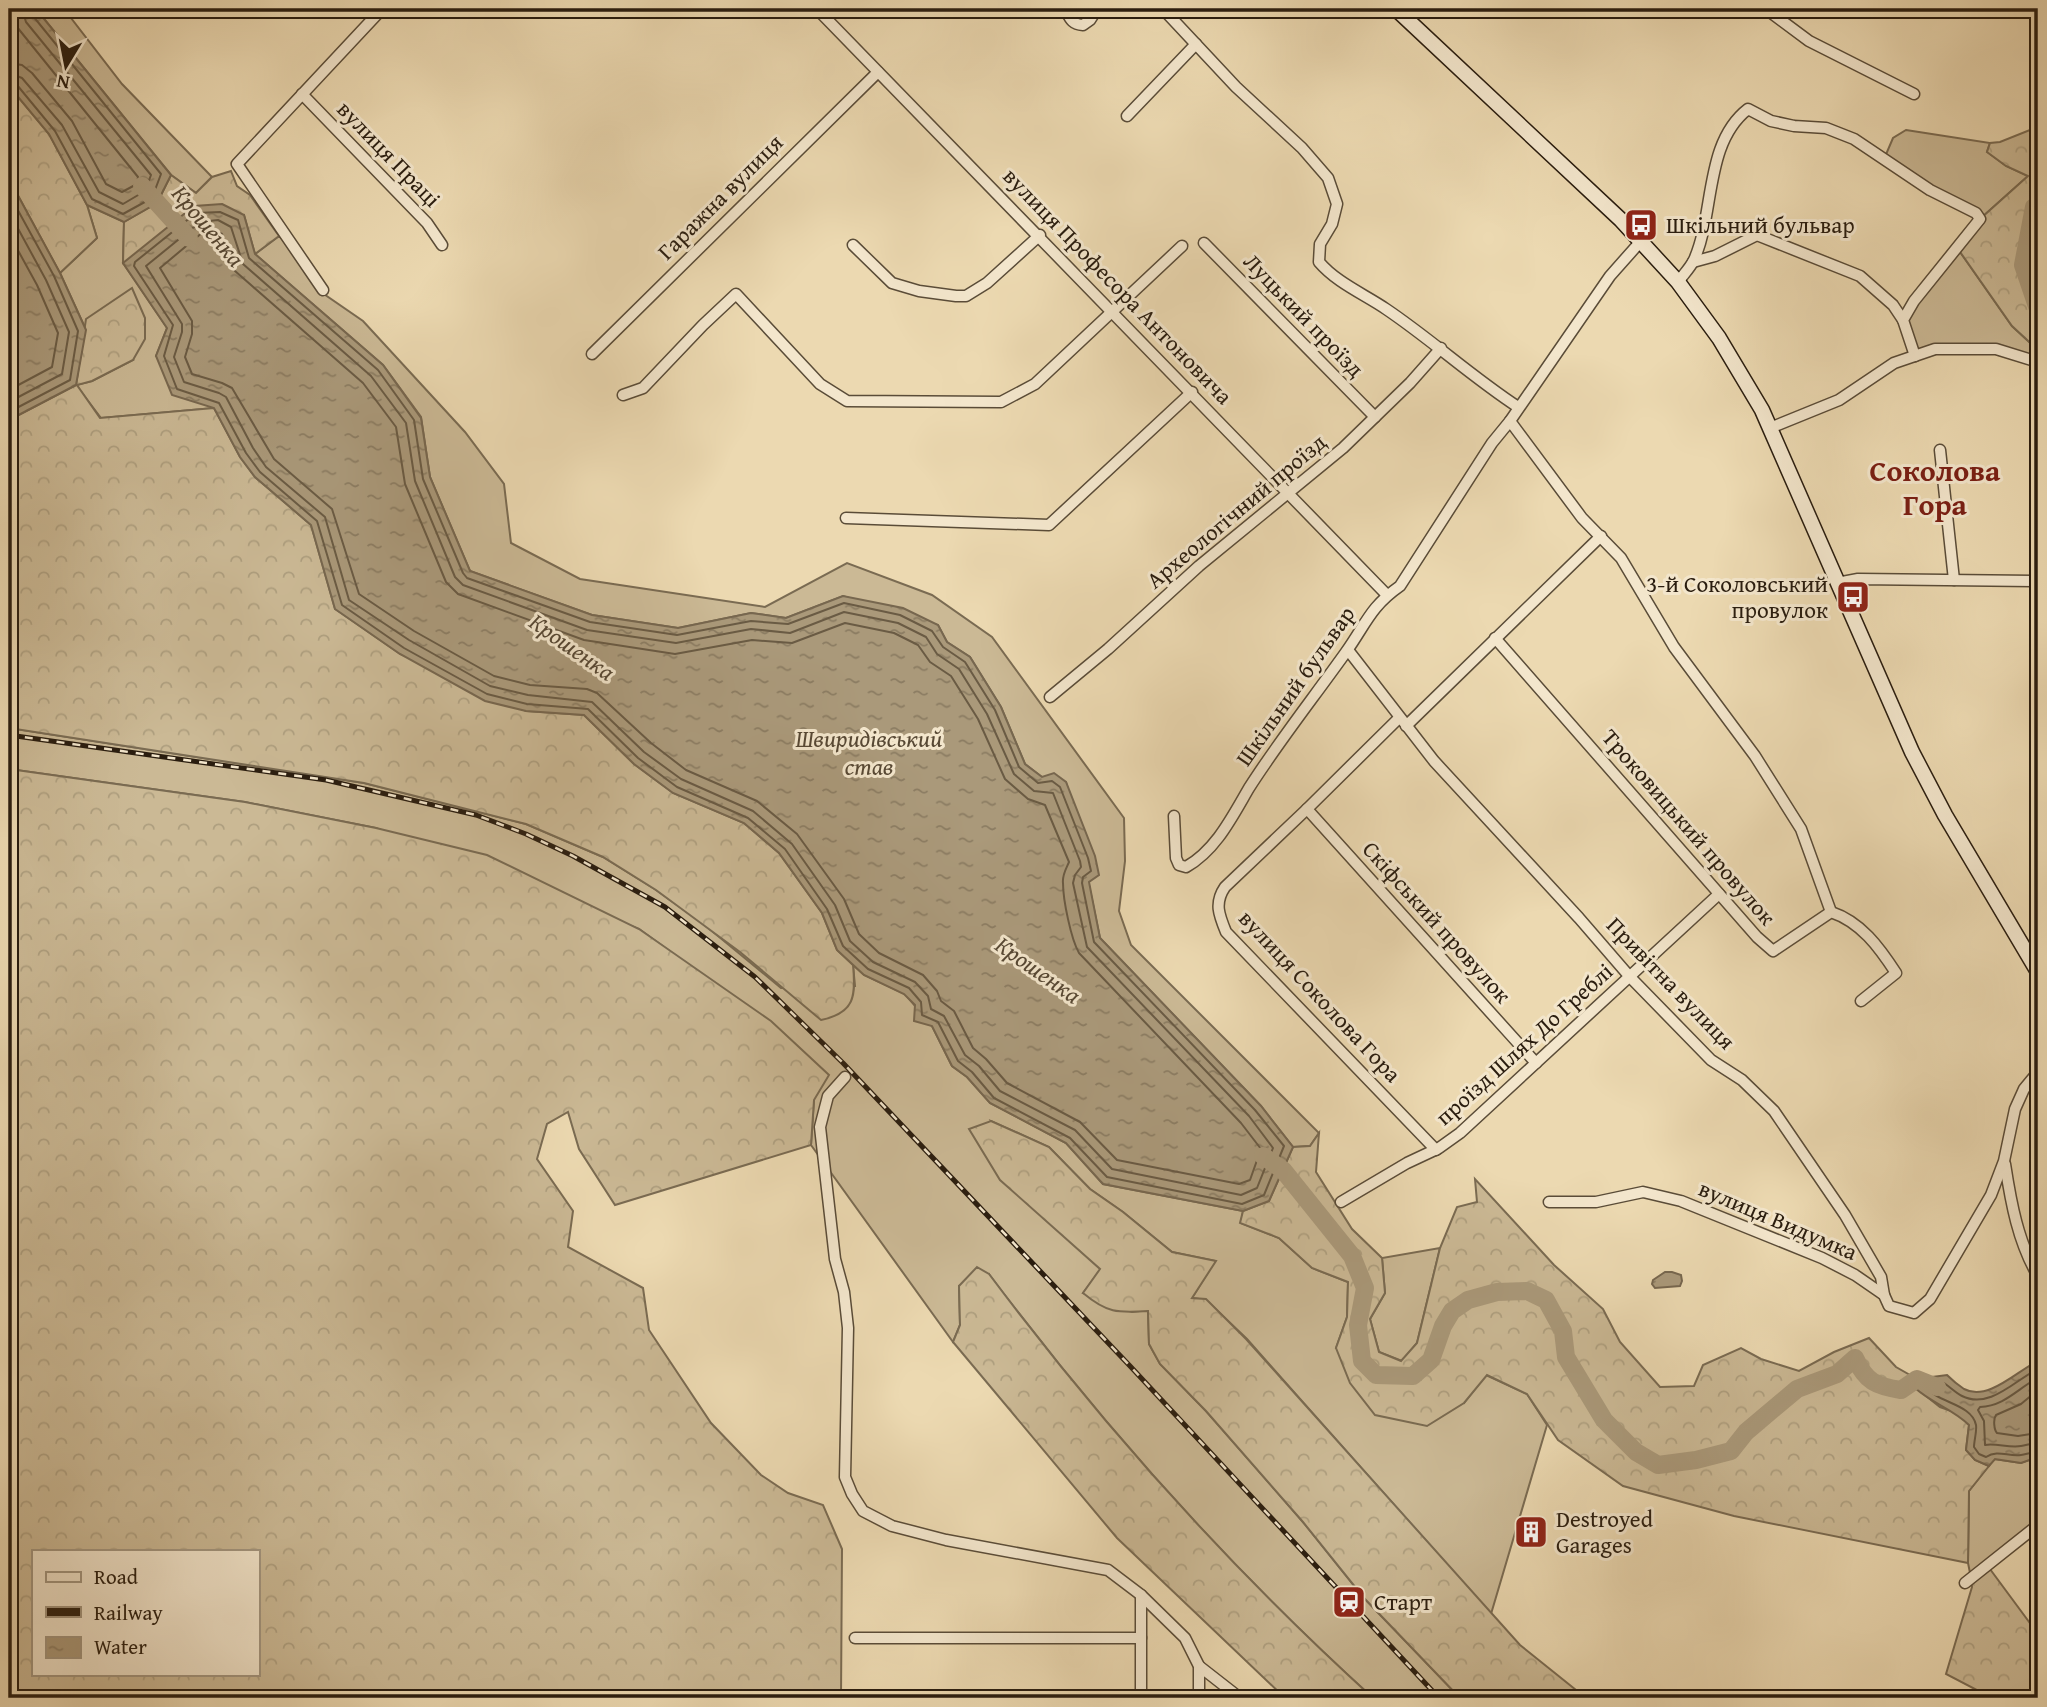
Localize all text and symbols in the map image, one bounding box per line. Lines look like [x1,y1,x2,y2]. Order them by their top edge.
north arrow [32,32,102,102]
text: N [54,68,72,98]
street label: вулиця Праці [330,93,449,214]
street label: Гаражна вулиця [649,126,790,267]
street label: вулиця Професора Антоновича [996,160,1241,412]
water label: Крошенка [164,177,253,274]
bus stop icon: Шкільний бульвар [1622,206,1660,244]
place label: Шкільний бульвар [1666,208,1855,241]
street label: Луцький проїзд [1236,245,1373,384]
street label: Археологічний проїзд [1139,425,1333,596]
district label: Соколова Гора [1870,448,2001,526]
place label: 3-й Соколовський провулок [1646,567,1828,626]
bus stop icon: 3-й Соколовський провулок [1834,578,1872,616]
street label: Шкільний бульвар [1227,599,1362,772]
water label: Крошенка [522,604,622,689]
water label: Швиридівський став [795,721,943,784]
street label: Троковицький провулок [1595,721,1784,932]
street label: Скіфський провулок [1355,833,1519,1010]
street label: вулиця Соколова Гора [1232,902,1409,1089]
street label: Привітна вулиця [1599,909,1744,1057]
water label: Крошенка [988,927,1088,1012]
street label: проїзд Шлях До Греблі [1428,955,1620,1132]
street label: вулиця Видумка [1694,1171,1863,1268]
place label: Destroyed Garages [1556,1502,1654,1561]
building icon: Destroyed Garages [1512,1513,1550,1551]
legend [32,1550,259,1676]
text: Road [94,1561,139,1592]
station icon: Старт [1330,1583,1368,1621]
place label: Старт [1374,1585,1432,1618]
text: Railway [94,1597,163,1628]
text: Water [94,1631,147,1662]

